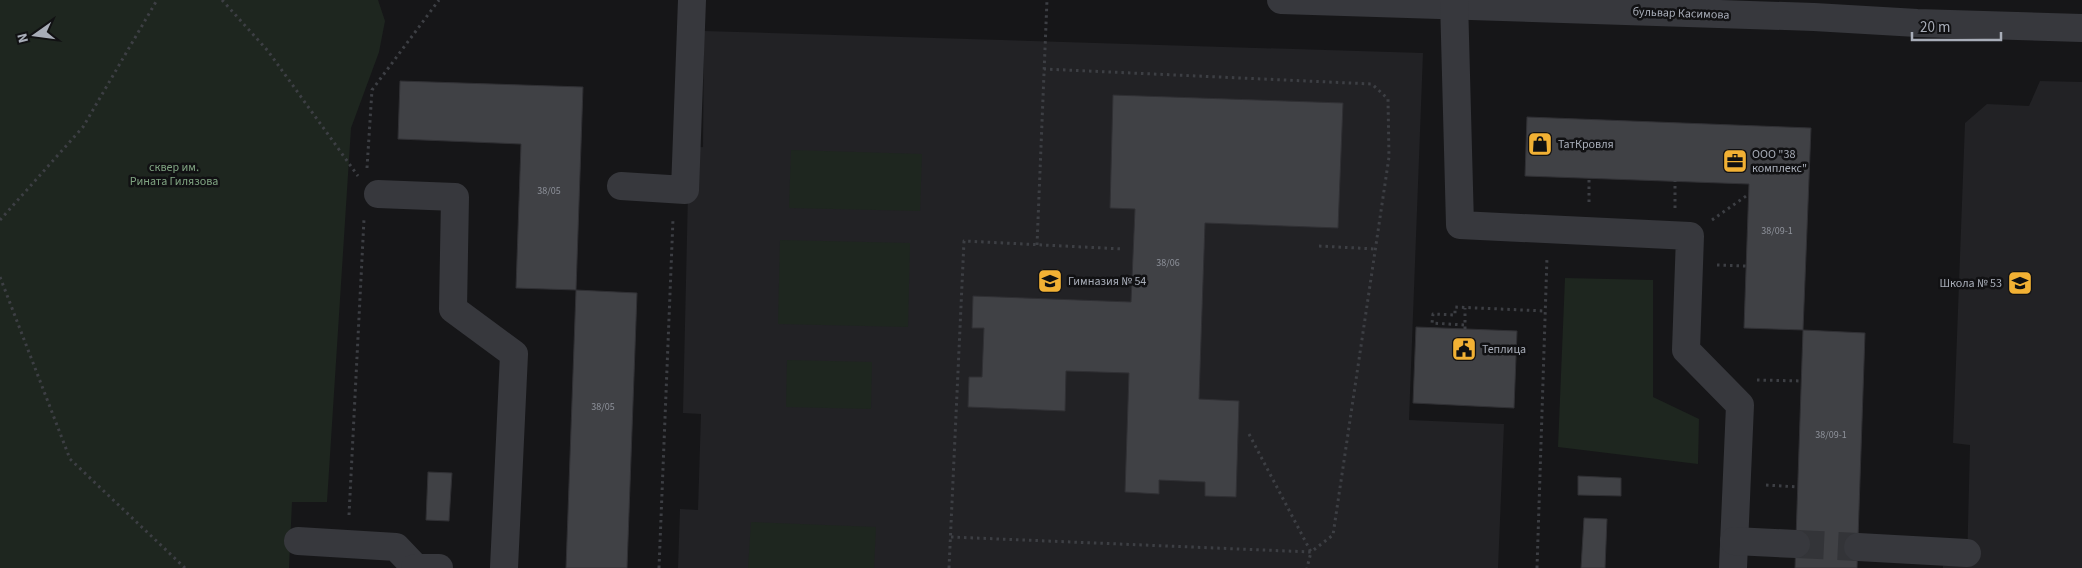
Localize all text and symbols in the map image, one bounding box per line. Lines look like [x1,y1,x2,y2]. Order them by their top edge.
street label: бульвар Касимова [1632,3,1730,24]
north arrow [10,10,60,60]
scale bar [1912,10,2001,42]
text: 20 m [1920,17,1950,38]
text: N [13,31,34,45]
shop icon: ТатКровля [1527,131,1553,157]
place label: ТатКровля [1558,136,1614,153]
place label: ООО "38 комплекс" [1752,146,1807,177]
office icon: ООО "38 комплекс" [1722,148,1748,174]
park label: сквер им. Рината Гилязова [130,159,218,190]
house number: 38/05 [537,184,561,198]
house number: 38/09-1 [1761,224,1793,238]
house number: 38/06 [1156,256,1180,270]
school or university icon: Гимназия № 54 [1037,268,1063,294]
school or university icon: Школа № 53 [2007,270,2033,296]
place label: Гимназия № 54 [1068,273,1146,290]
place label: Школа № 53 [1939,275,2002,292]
public building icon: Теплица [1451,336,1477,362]
place label: Теплица [1482,341,1526,358]
house number: 38/05 [591,400,615,414]
house number: 38/09-1 [1815,428,1847,442]

